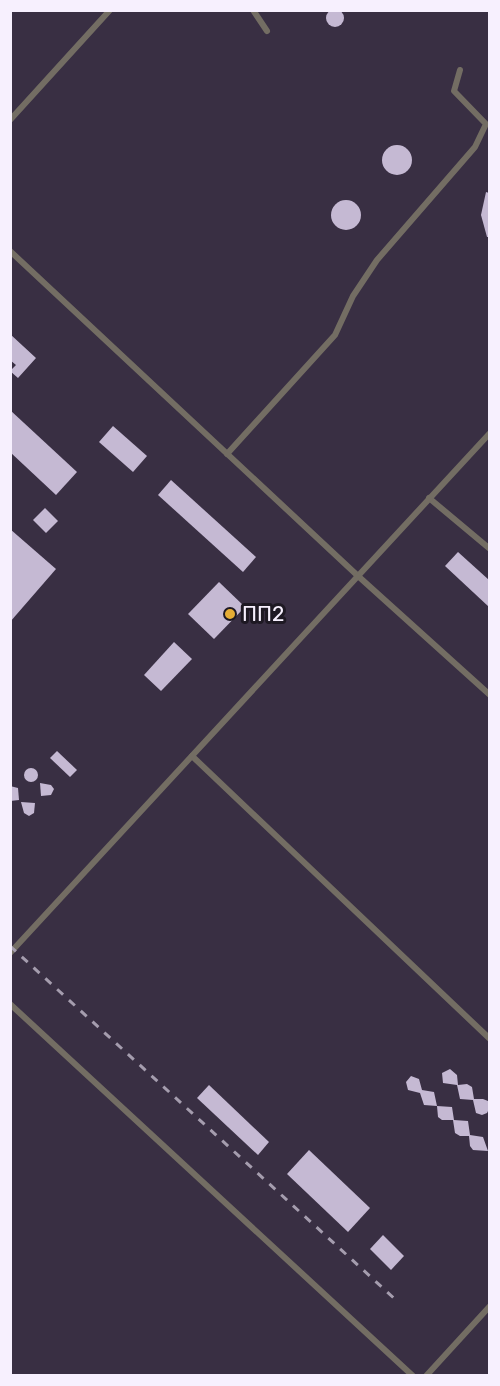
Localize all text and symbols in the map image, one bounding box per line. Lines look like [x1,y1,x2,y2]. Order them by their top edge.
place label: ПП2 [242,601,284,626]
marker: ПП2 [223,607,237,621]

